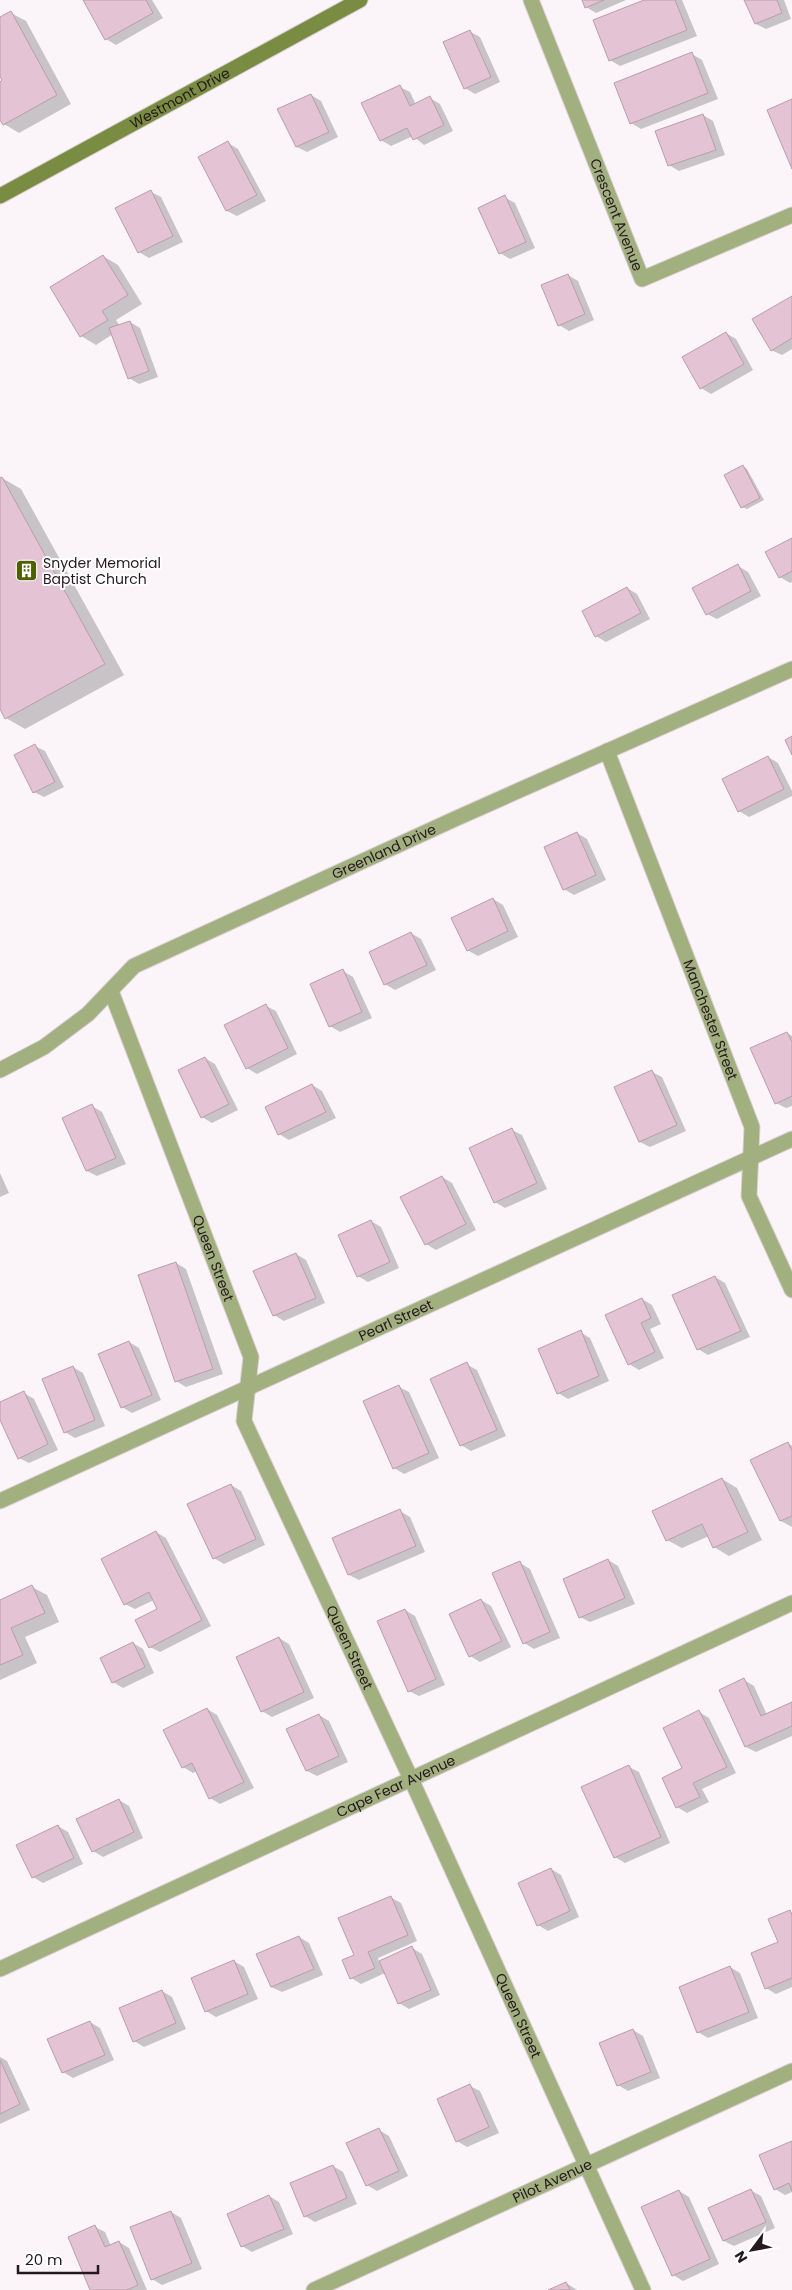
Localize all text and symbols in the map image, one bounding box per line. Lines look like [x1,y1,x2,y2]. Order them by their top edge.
street label: Westmont Drive [126,62,234,133]
street label: Crescent Avenue [585,155,648,274]
place label: Snyder Memorial Baptist Church [43,553,161,589]
building icon: Snyder Memorial Baptist Church [15,559,39,583]
street label: Greenland Drive [328,819,440,884]
street label: Manchester Street [678,956,743,1083]
street label: Queen Street [188,1212,239,1304]
street label: Pearl Street [355,1294,436,1346]
street label: Queen Street [321,1602,378,1693]
street label: Cape Fear Avenue [333,1750,459,1822]
street label: Queen Street [490,1970,546,2061]
street label: Pilot Avenue [509,2154,595,2208]
north arrow [727,2225,777,2275]
scale bar [18,2242,98,2274]
text: N [730,2247,752,2267]
text: 20 m [25,2249,63,2270]

